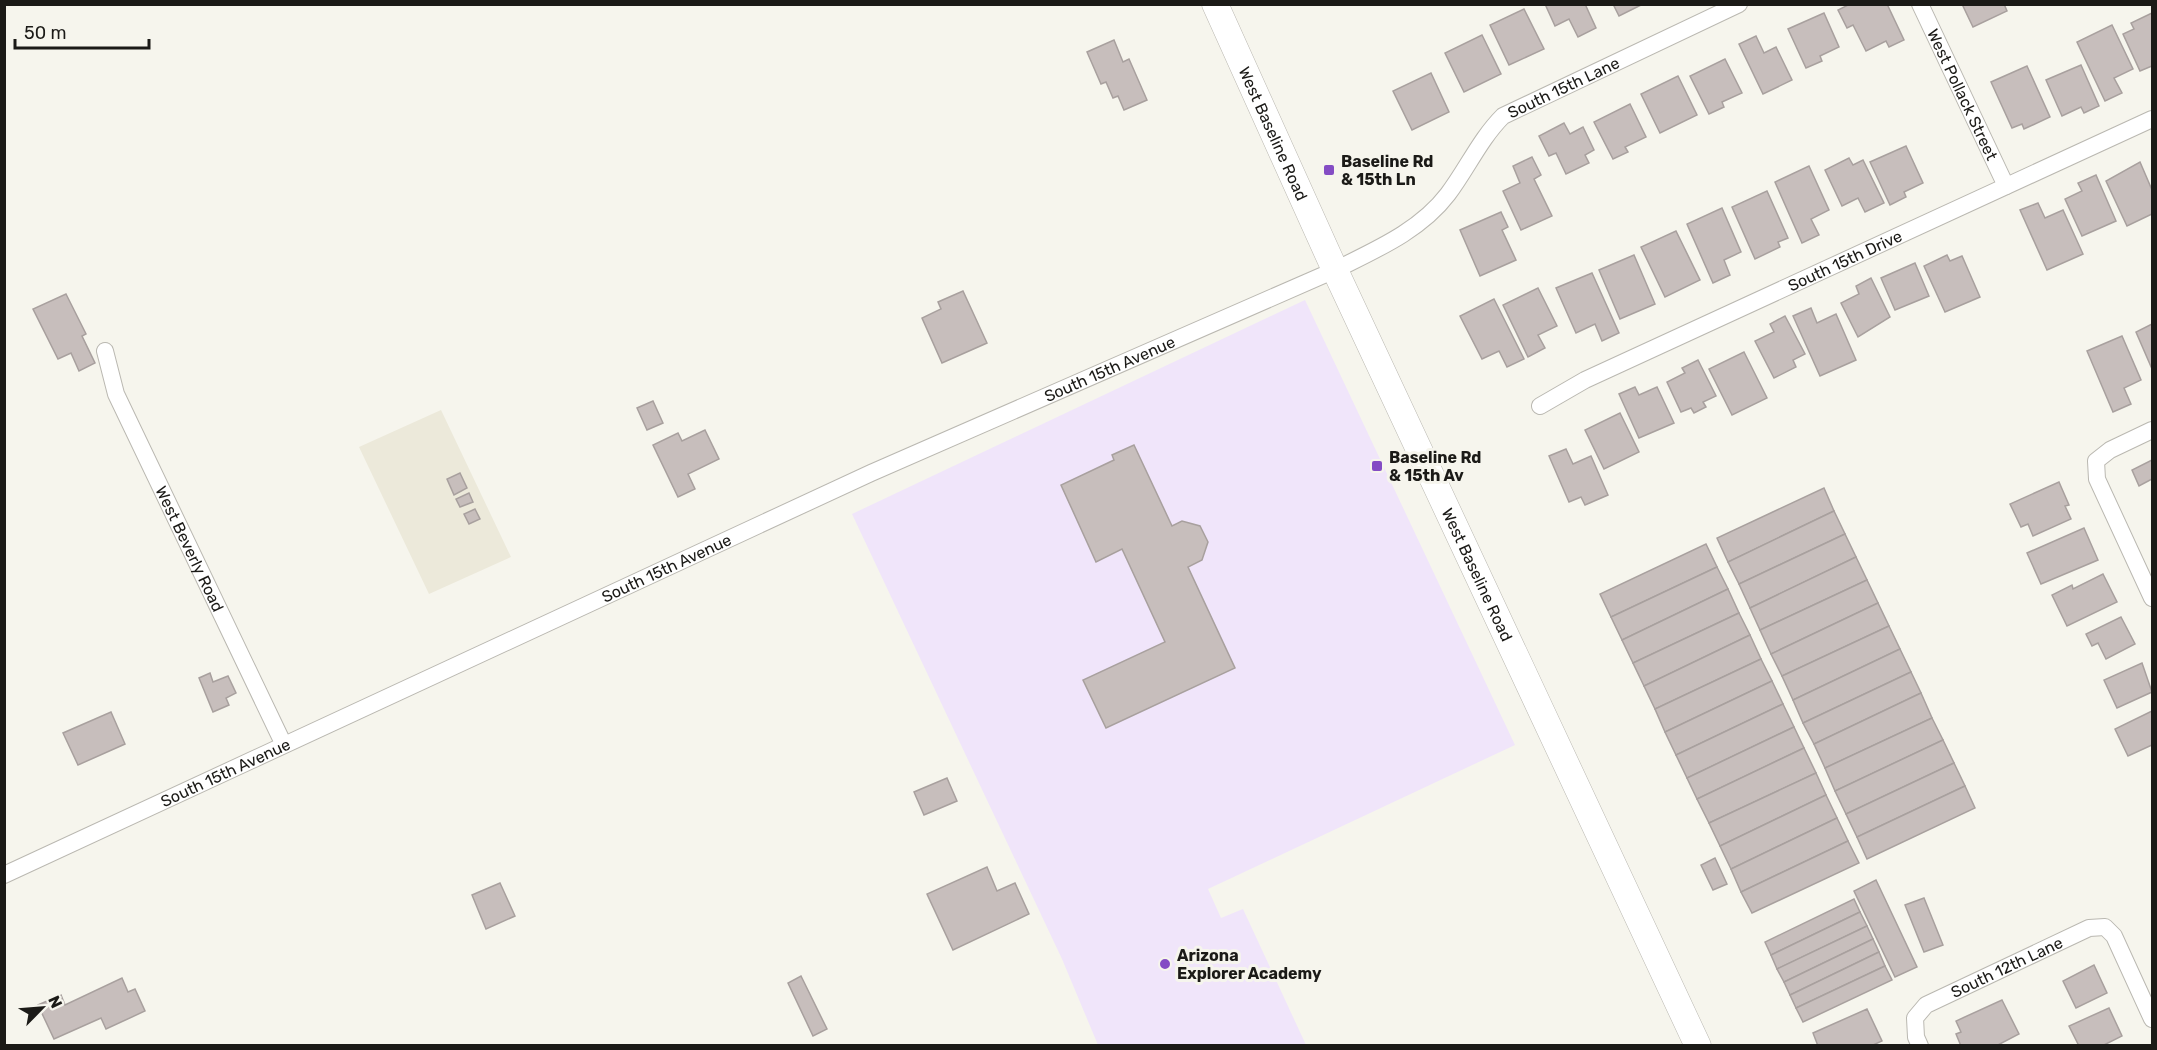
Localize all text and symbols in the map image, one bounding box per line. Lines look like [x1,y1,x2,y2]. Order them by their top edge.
scale bar [15,12,148,50]
text: 50 m [24,22,67,44]
street label: West Pollack Street [1923,26,2001,163]
street label: South 15th Lane [1505,53,1623,122]
street label: West Baseline Road [1235,64,1311,204]
place label: Baseline Rd & 15th Ln [1341,152,1433,189]
marker: Baseline Rd & 15th Ln [1322,163,1336,177]
street label: South 15th Drive [1785,226,1905,295]
street label: South 15th Avenue [1041,332,1178,406]
place label: Baseline Rd & 15th Av [1389,448,1481,485]
marker: Baseline Rd & 15th Av [1370,459,1384,473]
street label: West Beverly Road [151,483,228,615]
street label: West Baseline Road [1438,505,1516,644]
street label: South 15th Avenue [599,530,734,607]
street label: South 15th Avenue [158,735,293,811]
street label: South 12th Lane [1948,933,2066,1002]
place label: Arizona Explorer Academy [1177,946,1322,983]
marker: Arizona Explorer Academy [1158,957,1172,971]
north arrow [12,978,72,1038]
text: N [44,993,66,1011]

